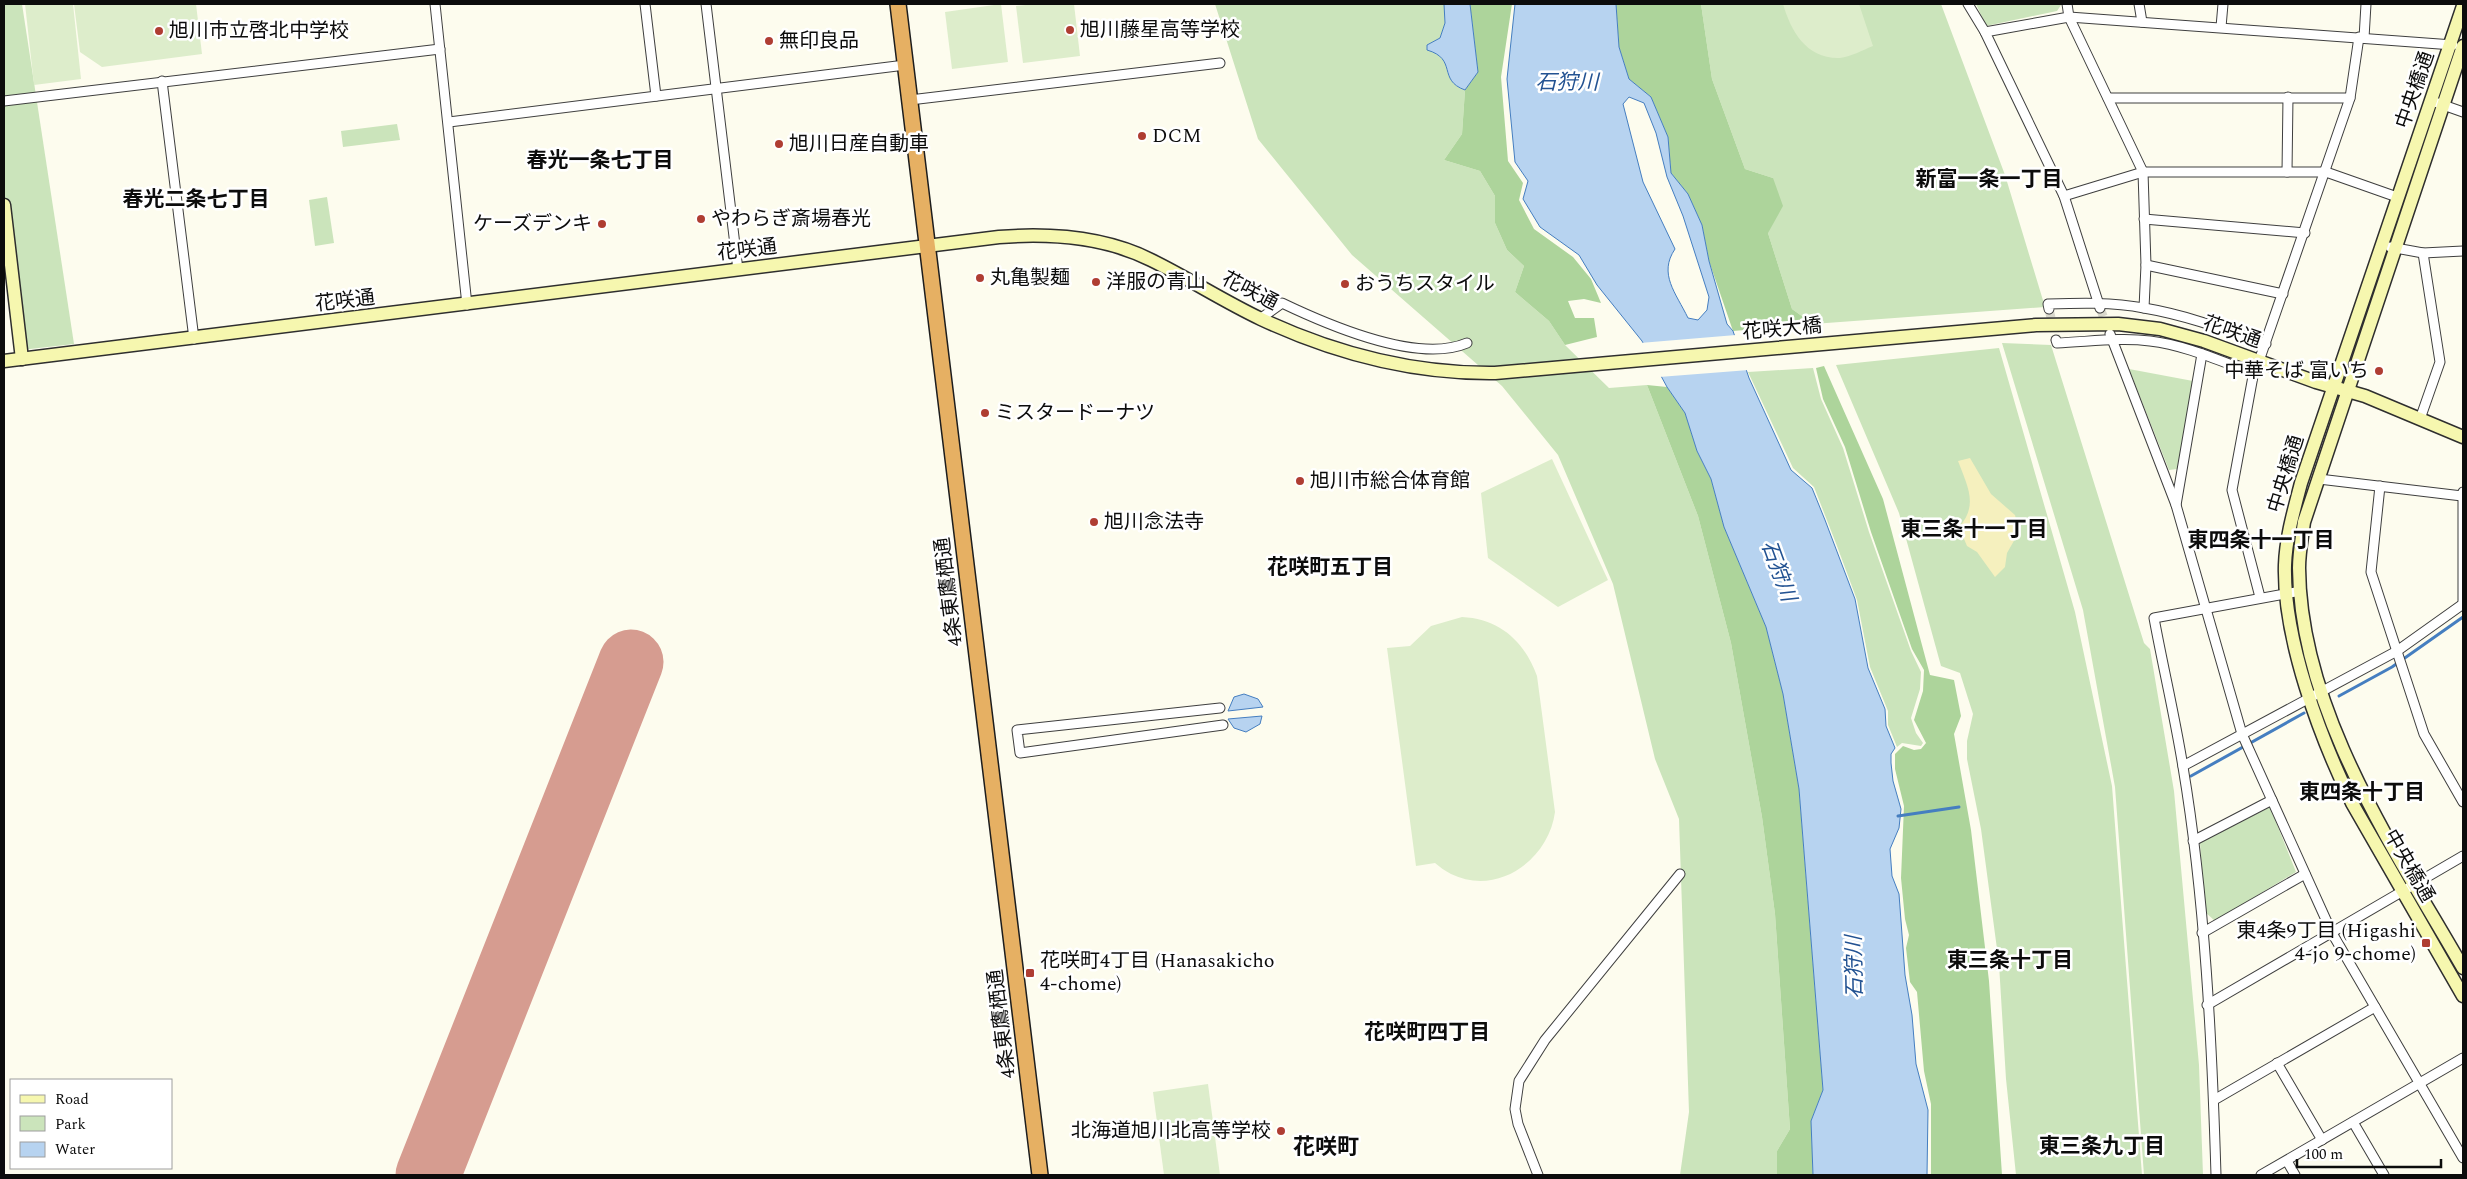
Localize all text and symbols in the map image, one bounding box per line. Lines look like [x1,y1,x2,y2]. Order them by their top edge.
place label: 旭川藤星高等学校 [1080,15,1240,45]
place label: 旭川市立啓北中学校 [169,16,349,46]
marker: 旭川藤星高等学校 [1064,24,1076,36]
marker: 旭川市立啓北中学校 [153,25,165,37]
place label: 無印良品 [779,26,859,56]
marker: 無印良品 [763,35,775,47]
street label: 中央橋通 [2388,47,2442,133]
water label: 石狩川 [1536,67,1600,99]
place label: DCM [1152,121,1201,151]
place label: 旭川日産自動車 [789,129,929,159]
marker: DCM [1136,130,1148,142]
marker: 旭川日産自動車 [773,138,785,150]
district label: 春光一条七丁目 [527,145,674,177]
district label: 新富一条一丁目 [1916,164,2063,196]
district label: 春光二条七丁目 [123,184,270,216]
place label: やわらぎ斎場春光 [711,204,871,234]
place label: ケーズデンキ [473,209,592,239]
marker: やわらぎ斎場春光 [695,213,707,225]
marker: ケーズデンキ [596,218,608,230]
street label: 花咲通 [715,231,779,269]
place label: 丸亀製麺 [990,263,1070,293]
street label: 花咲通 [1216,264,1284,318]
place label: 洋服の青山 [1106,267,1206,297]
place label: おうちスタイル [1355,269,1495,299]
marker: 丸亀製麺 [974,272,986,284]
marker: 洋服の青山 [1090,276,1102,288]
marker: おうちスタイル [1339,278,1351,290]
street label: 花咲通 [313,282,377,320]
street label: 花咲通 [2199,308,2265,356]
street label: 花咲大橋 [1741,311,1823,347]
place label: 中華そば 富いち [2224,356,2369,386]
marker: 中華そば 富いち [2373,365,2385,377]
place label: ミスタードーナツ [995,398,1155,428]
marker: ミスタードーナツ [979,407,991,419]
street label: 中央橋通 [2260,431,2312,517]
place label: 旭川市総合体育館 [1310,466,1470,496]
marker: 旭川市総合体育館 [1294,475,1306,487]
place label: 旭川念法寺 [1104,507,1204,537]
district label: 東三条十一丁目 [1901,514,2048,546]
marker: 旭川念法寺 [1088,516,1100,528]
district label: 東四条十一丁目 [2188,525,2335,557]
street label: 4条東鷹栖通 [927,536,971,648]
water label: 石狩川 [1752,536,1804,608]
district label: 花咲町五丁目 [1267,552,1393,584]
district label: 東四条十丁目 [2299,777,2425,809]
street label: 中央橋通 [2376,824,2442,908]
place label: 東4条9丁目 (Higashi 4-jo 9-chome) [2237,916,2416,969]
water label: 石狩川 [1838,933,1872,999]
marker: 東4条9丁目 (Higashi 4-jo 9-chome) [2420,937,2432,949]
district label: 東三条十丁目 [1947,945,2073,977]
place label: 花咲町4丁目 (Hanasakicho 4-chome) [1040,946,1275,999]
marker: 花咲町4丁目 (Hanasakicho 4-chome) [1024,967,1036,979]
street label: 4条東鷹栖通 [980,968,1024,1080]
district label: 花咲町四丁目 [1364,1017,1490,1049]
legend [10,1079,172,1169]
text: Road [55,1088,89,1111]
text: Park [55,1113,86,1136]
place label: 北海道旭川北高等学校 [1071,1116,1271,1146]
marker: 北海道旭川北高等学校 [1275,1125,1287,1137]
district label: 花咲町 [1293,1131,1359,1164]
district label: 東三条九丁目 [2039,1131,2165,1163]
scale bar [2297,1136,2441,1168]
text: Water [55,1138,95,1161]
text: 100 m [2304,1143,2343,1166]

